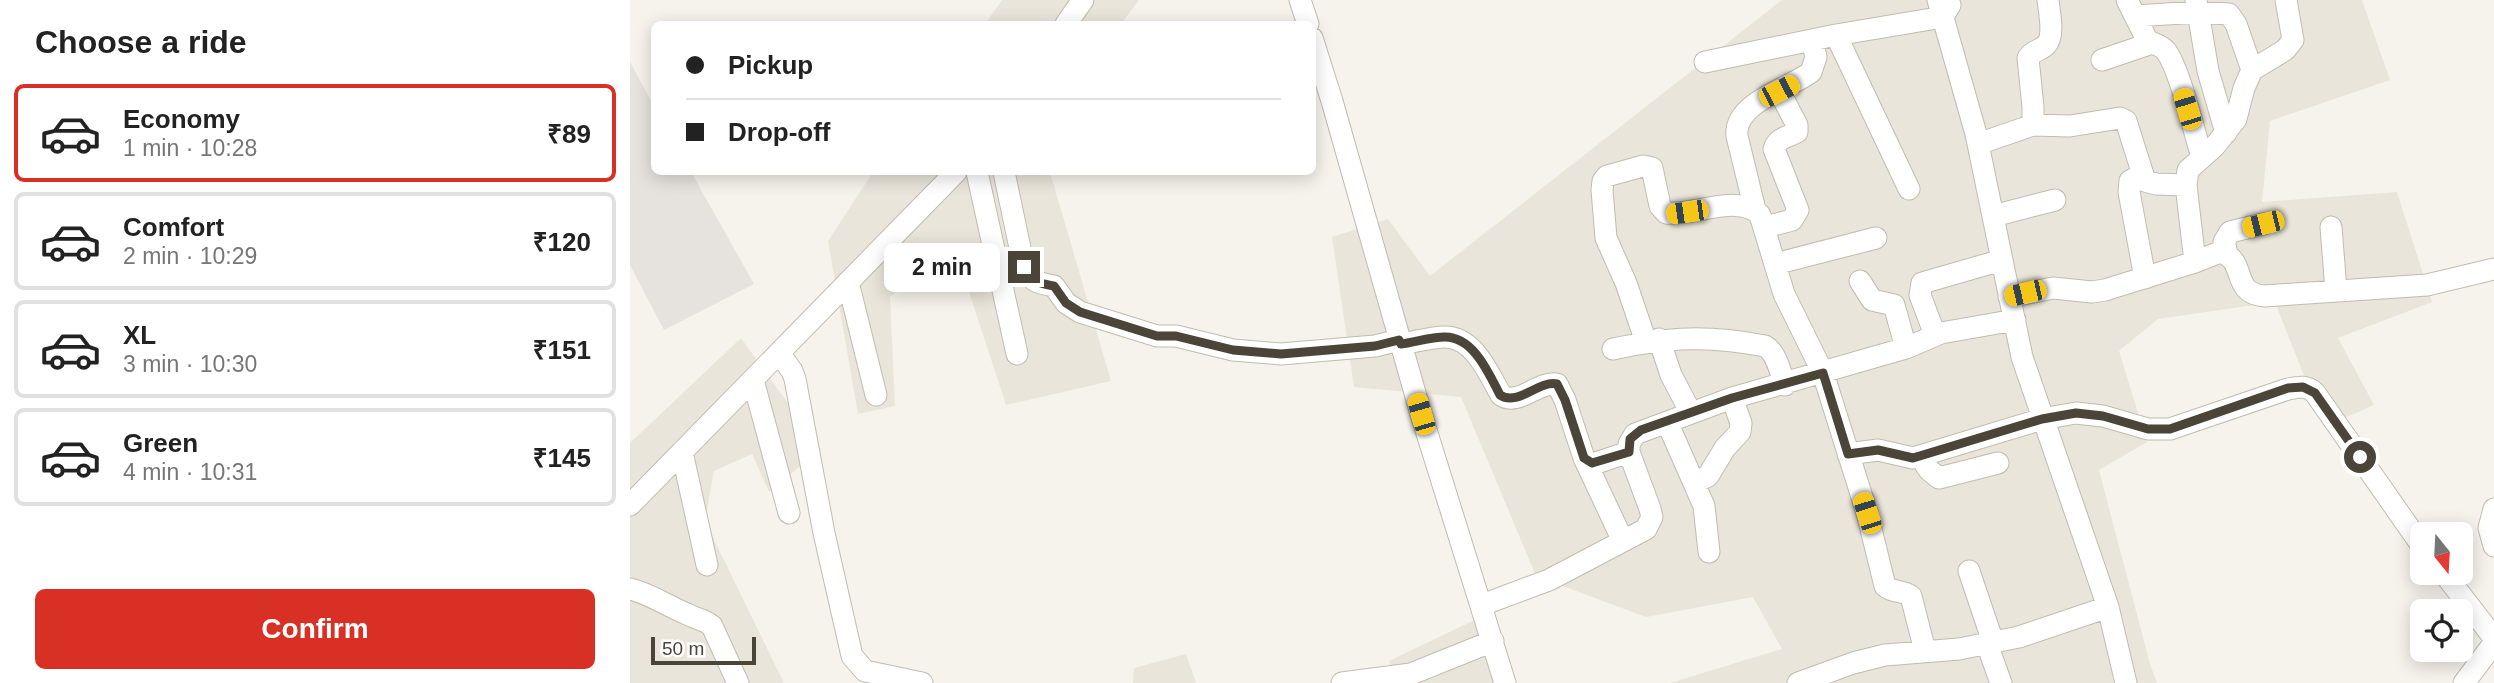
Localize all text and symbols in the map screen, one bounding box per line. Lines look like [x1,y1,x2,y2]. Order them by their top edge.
text: Choose a ride [35,24,247,60]
text: Pickup [728,50,813,80]
car [1756,72,1803,110]
car [2171,86,2204,132]
icon: car [39,102,102,165]
text: Economy [123,104,240,134]
text: Drop-off [728,117,831,147]
text: ₹89 [547,119,591,149]
text: 1 min · 10:28 [123,135,257,161]
car [1665,199,1710,225]
car [2241,209,2286,239]
icon: car [39,210,102,273]
text: Comfort [123,212,224,242]
text: ₹120 [533,227,591,257]
text: 2 min · 10:29 [123,243,257,269]
callout: 2 min [884,243,1000,292]
route end [1008,251,1040,283]
text: 2 min [912,254,972,280]
car [2003,278,2048,308]
icon: car [39,318,102,381]
text: XL [123,320,156,350]
text: ₹151 [533,335,591,365]
text: 3 min · 10:30 [123,351,257,377]
car [1406,391,1437,437]
icon: car [39,426,102,489]
text: Green [123,428,198,458]
route start [2344,441,2376,473]
text: ₹145 [533,443,591,473]
text: 4 min · 10:31 [123,459,257,485]
car [1851,490,1884,536]
north arrow [2410,522,2473,584]
map controls [2410,522,2473,662]
button: Confirm [35,589,595,669]
button: locate [2410,599,2473,662]
scale bar [651,634,756,666]
text: 50 m [662,638,704,659]

